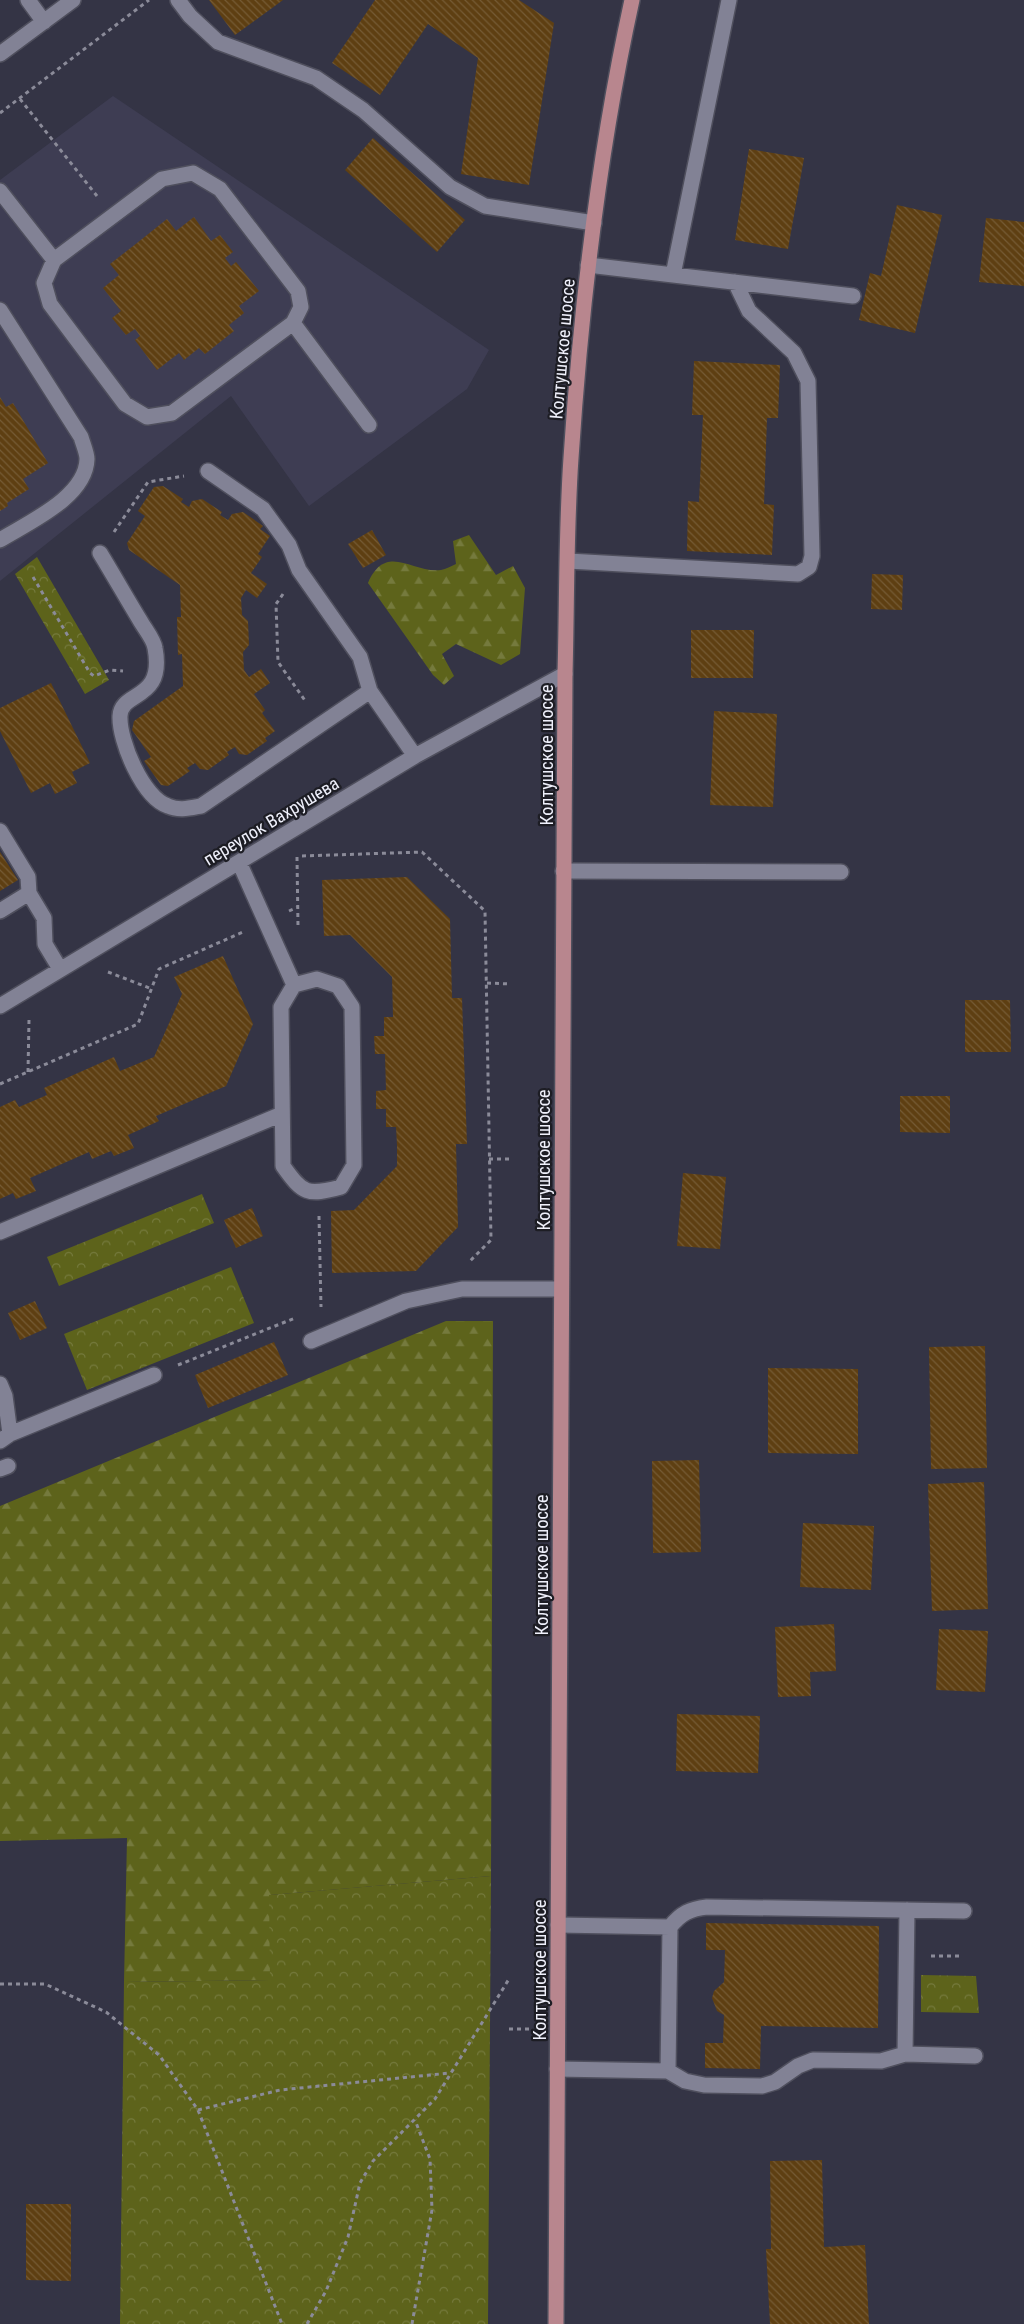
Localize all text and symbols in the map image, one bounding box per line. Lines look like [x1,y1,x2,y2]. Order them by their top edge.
street label: Колтушское шоссе [545,278,579,420]
street label: Колтушское шоссе [536,684,557,826]
street label: переулок Вахрушева [199,772,343,870]
street label: Колтушское шоссе [533,1089,554,1231]
street label: Колтушское шоссе [531,1494,552,1636]
street label: Колтушское шоссе [529,1899,550,2041]

